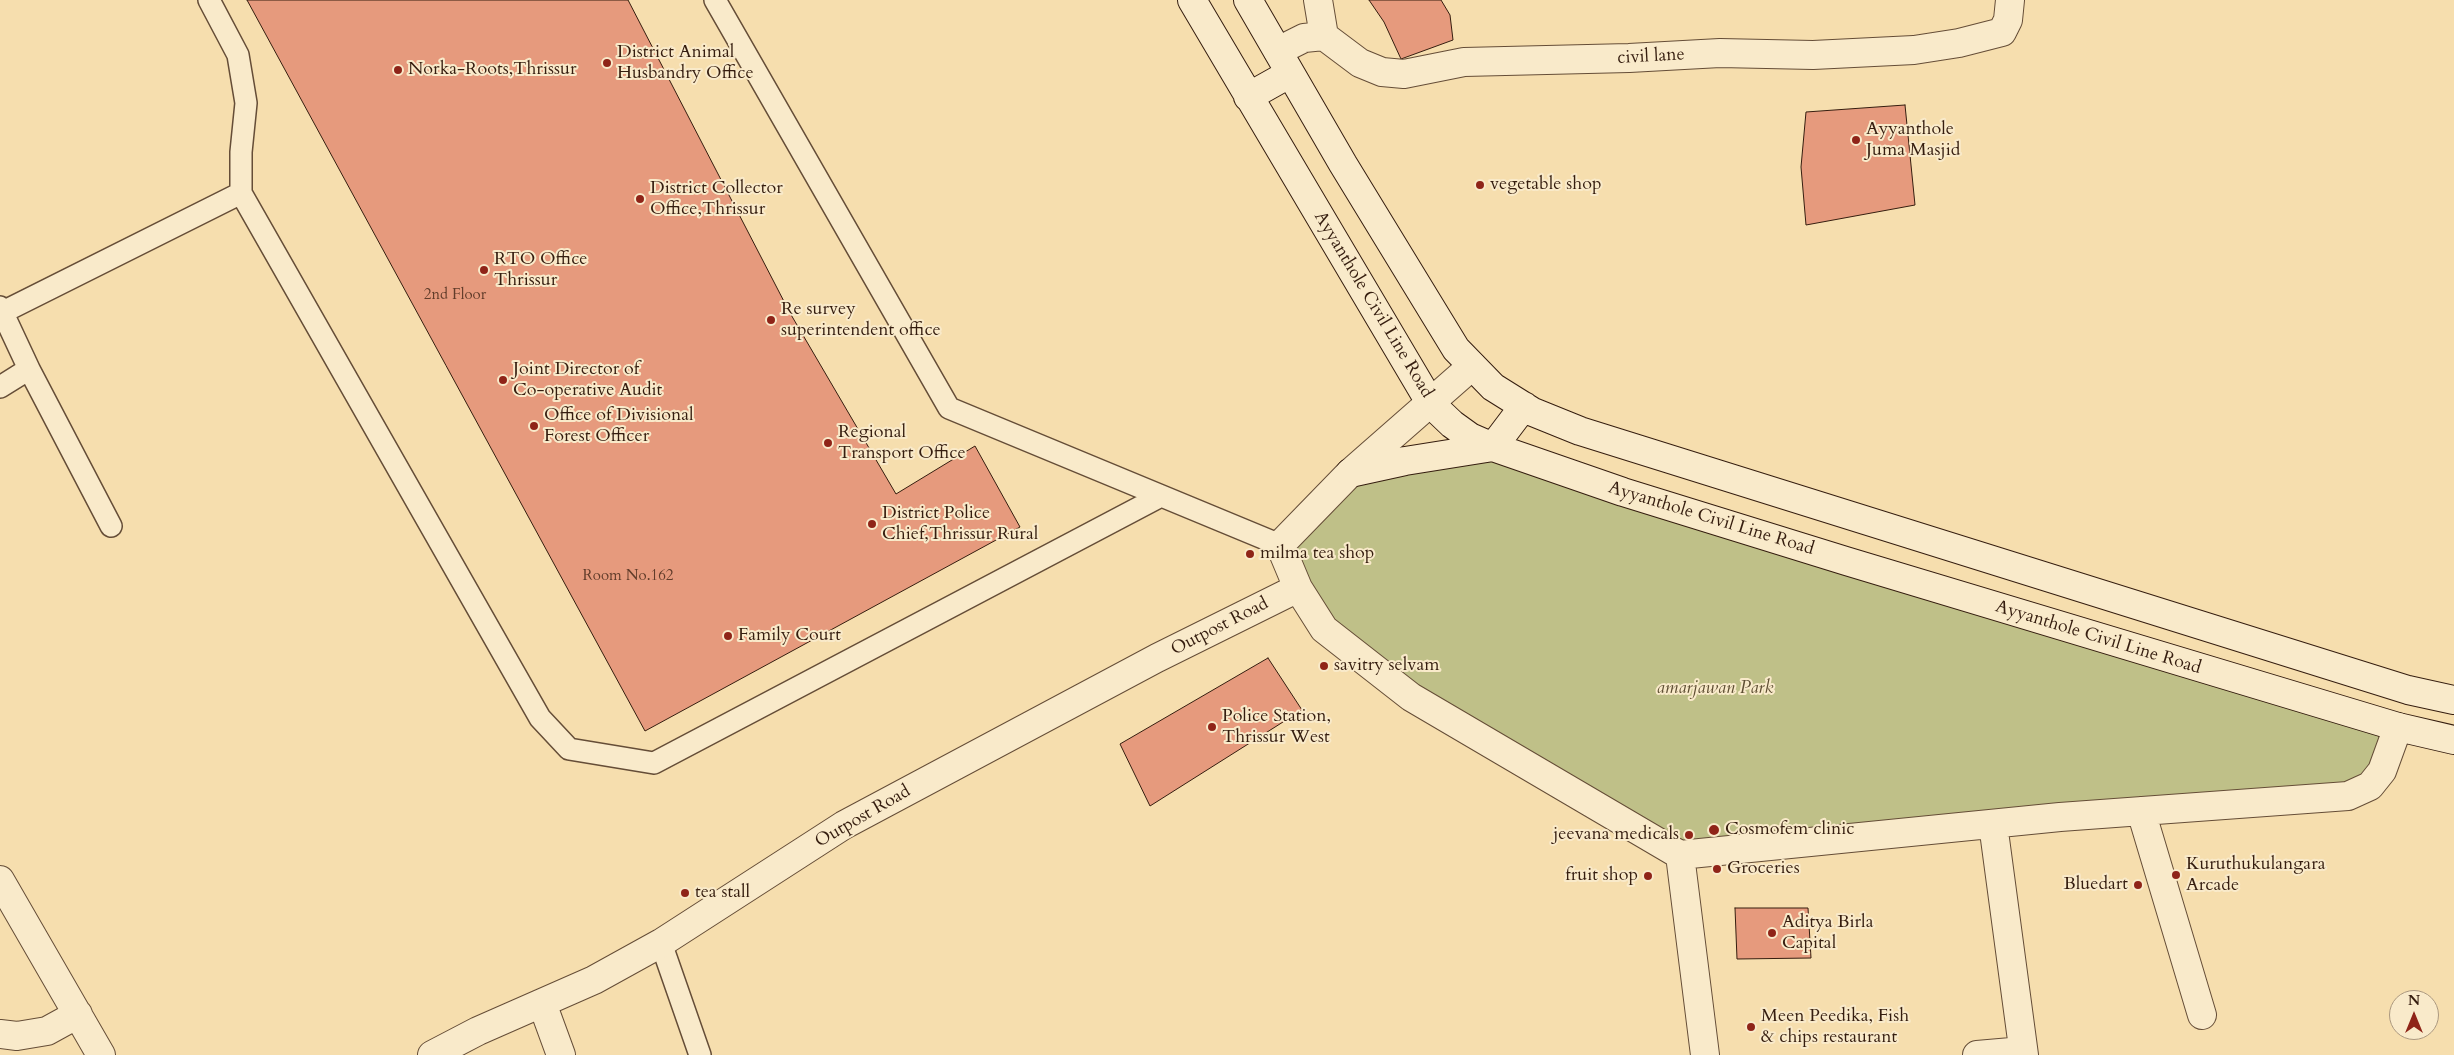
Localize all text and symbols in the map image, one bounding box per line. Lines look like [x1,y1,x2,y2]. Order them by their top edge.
place label: District Animal Husbandry Office [617,42,754,84]
street label: civil lane [1617,44,1685,70]
marker: District Animal Husbandry Office [601,57,613,69]
place label: Norka-Roots,Thrissur [408,59,576,81]
marker: Norka-Roots,Thrissur [392,64,404,76]
place label: Ayyanthole Juma Masjid [1866,119,1960,162]
marker: Ayyanthole Juma Masjid [1850,134,1862,146]
place label: vegetable shop [1490,174,1601,196]
place label: District Collector Office,Thrissur [650,178,783,220]
marker: vegetable shop [1474,179,1486,191]
marker: District Collector Office,Thrissur [634,193,646,205]
street label: Ayyanthole Civil Line Road [1309,208,1437,402]
place label: RTO Office Thrissur [494,249,588,292]
marker: RTO Office Thrissur [478,264,490,276]
house number: 2nd Floor [424,287,486,305]
place label: Re survey superintendent office [781,299,941,342]
marker: Re survey superintendent office [765,314,777,326]
place label: Joint Director of Co-operative Audit [513,359,662,402]
marker: Joint Director of Co-operative Audit [497,374,509,386]
place label: Office of Divisional Forest Officer [544,405,694,448]
marker: Office of Divisional Forest Officer [528,420,540,432]
place label: Regional Transport Office [838,422,966,464]
marker: Regional Transport Office [822,437,834,449]
street label: Ayyanthole Civil Line Road [1606,477,1816,561]
place label: District Police Chief,Thrissur Rural [882,503,1038,546]
marker: District Police Chief,Thrissur Rural [866,518,878,530]
place label: milma tea shop [1260,543,1374,565]
marker: milma tea shop [1244,548,1256,560]
house number: Room No.162 [582,568,674,586]
street label: Outpost Road [1168,593,1272,661]
street label: Ayyanthole Civil Line Road [1993,596,2203,680]
place label: Family Court [738,625,841,647]
marker: Family Court [722,630,734,642]
place label: savitry selvam [1334,655,1439,677]
marker: savitry selvam [1318,660,1330,672]
park label: amarjawan Park [1657,678,1773,700]
place label: Police Station, Thrissur West [1222,706,1331,749]
marker: Police Station, Thrissur West [1206,721,1218,733]
street label: Outpost Road [811,781,915,853]
place label: Cosmofem clinic [1725,819,1855,841]
marker: Cosmofem clinic [1707,823,1721,837]
place label: jeevana medicals [1553,824,1679,846]
marker: jeevana medicals [1683,829,1695,841]
place label: Kuruthukulangara Arcade [2186,854,2325,896]
place label: Groceries [1727,858,1800,880]
marker: Groceries [1711,863,1723,875]
place label: fruit shop [1565,865,1638,887]
marker: Kuruthukulangara Arcade [2170,869,2182,881]
marker: fruit shop [1642,870,1654,882]
place label: Bluedart [2064,874,2128,896]
marker: Bluedart [2132,879,2144,891]
place label: tea stall [695,882,750,904]
marker: tea stall [679,887,691,899]
place label: Aditya Birla Capital [1782,912,1873,954]
marker: Aditya Birla Capital [1766,927,1778,939]
north arrow [2389,990,2439,1040]
text: N [2408,991,2420,1010]
place label: Meen Peedika, Fish & chips restaurant [1761,1006,1909,1048]
marker: Meen Peedika, Fish & chips restaurant [1745,1021,1757,1033]

